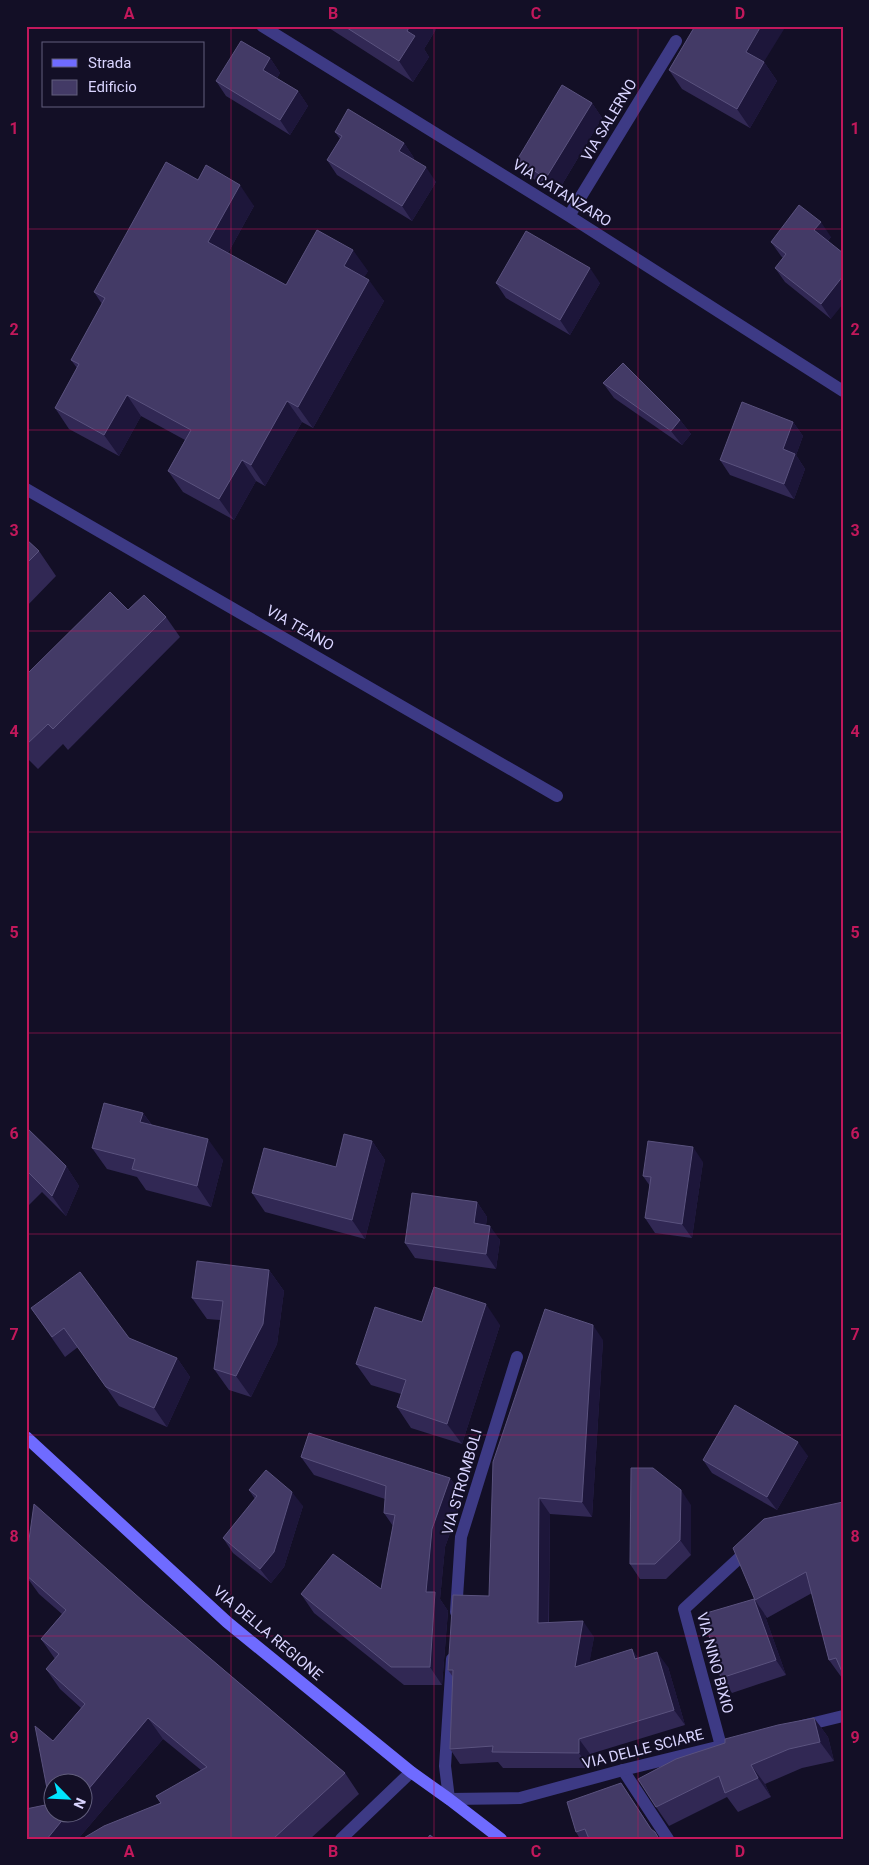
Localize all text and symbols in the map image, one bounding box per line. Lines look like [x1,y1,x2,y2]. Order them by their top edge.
text: A [124,4,135,23]
text: B [328,4,338,23]
text: C [531,4,541,23]
text: D [735,4,745,23]
legend [42,42,205,108]
text: Strada [88,54,131,72]
street label: VIA SALERNO [577,76,641,164]
text: Edificio [88,78,137,96]
text: 1 [9,119,19,138]
text: 1 [850,119,860,138]
street label: VIA CATANZARO [509,155,615,231]
text: 2 [9,320,19,339]
text: 2 [850,320,860,339]
text: 3 [9,521,19,540]
text: 3 [850,521,860,540]
street label: VIA TEANO [263,601,337,655]
text: 4 [9,722,19,741]
text: 4 [850,722,860,741]
text: 5 [9,923,19,942]
text: 5 [850,923,860,942]
text: 6 [9,1124,19,1143]
text: 6 [850,1124,860,1143]
text: 7 [9,1325,19,1344]
text: 7 [850,1325,860,1344]
street label: VIA STROMBOLI [438,1427,486,1537]
text: 8 [9,1527,19,1546]
text: 8 [850,1527,860,1546]
street label: VIA DELLA REGIONE [210,1582,327,1684]
street label: VIA NINO BIXIO [693,1610,737,1716]
street label: VIA DELLE SCIARE [580,1725,706,1773]
text: 9 [9,1728,19,1747]
text: 9 [850,1728,860,1747]
north arrow [42,1772,92,1822]
text: N [71,1796,89,1811]
text: A [124,1842,135,1861]
text: B [328,1842,338,1861]
text: C [531,1842,541,1861]
text: D [735,1842,745,1861]

